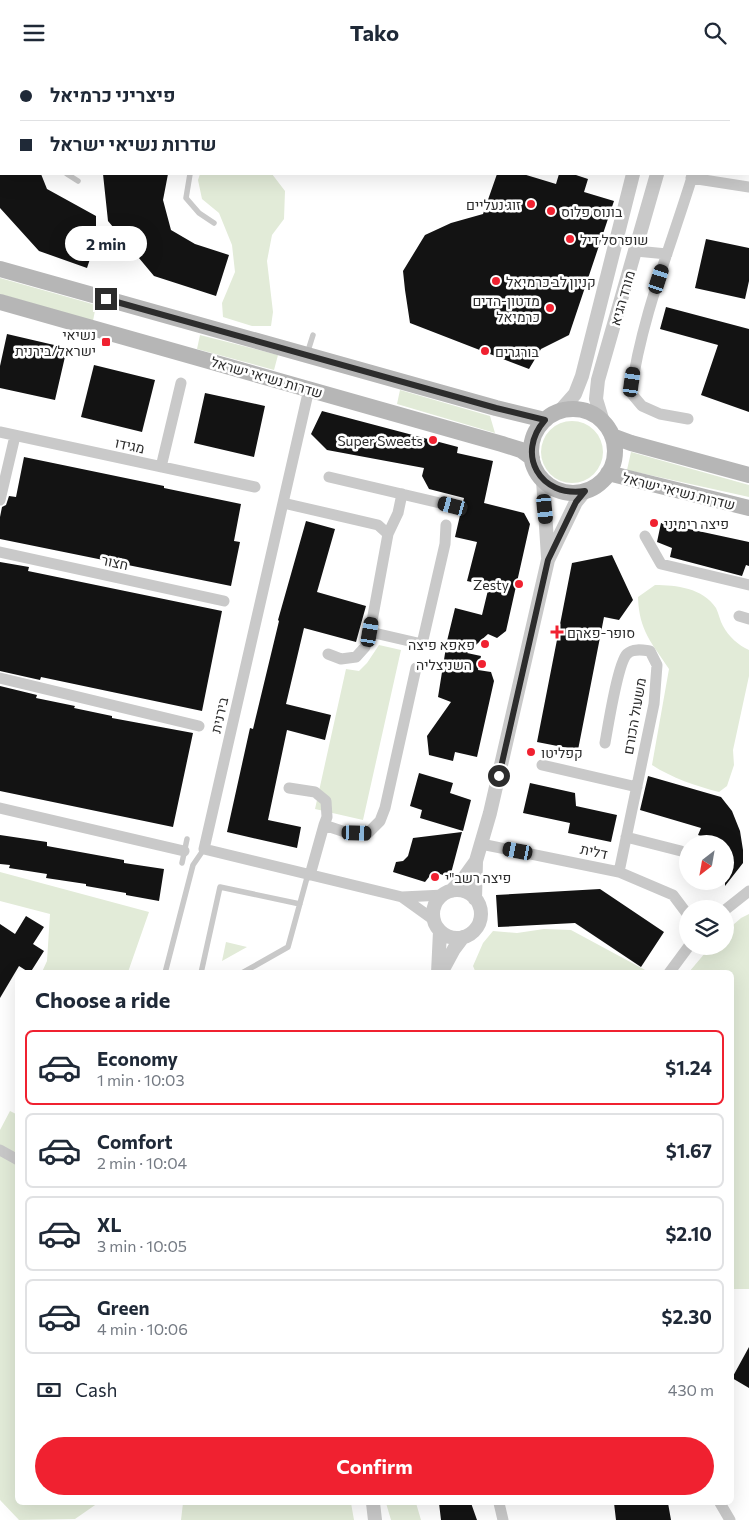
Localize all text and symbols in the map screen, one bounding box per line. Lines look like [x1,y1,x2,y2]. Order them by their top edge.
icon: menu [20,19,48,47]
text: Tako [350,19,399,46]
icon: search [701,19,729,47]
text: פיצריני כרמיאל [50,83,176,106]
text: שדרות נשיאי ישראל [50,132,217,155]
place label: זוג נעליים [466,196,521,213]
marker: זוג נעליים [525,198,537,210]
place label: בונוס פלוס [561,203,623,220]
marker: בונוס פלוס [545,205,557,217]
callout: 2 min [65,227,147,261]
place label: שופרסל דיל [580,231,648,248]
marker: שופרסל דיל [564,233,576,245]
text: 2 min [86,234,126,253]
car [647,262,670,296]
street label: מורד הגיא [606,268,638,328]
place label: קניון לב כרמיאל [506,273,596,290]
marker: קניון לב כרמיאל [490,275,502,287]
route end [95,288,117,310]
place label: מדטון-הדים כרמיאל [472,292,540,325]
marker: מדטון-הדים כרמיאל [544,302,556,314]
place label: נשיאי ישראל/בירנית [15,326,96,359]
marker: נשיאי ישראל/בירנית [100,336,112,348]
place label: בורגרים [495,343,539,360]
marker: בורגרים [479,345,491,357]
street label: שדרות נשיאי ישראל [209,353,325,401]
car [622,366,641,398]
place label: Super Sweets [337,432,423,449]
street label: מגידו [114,434,146,456]
marker: Super Sweets [427,434,439,446]
street label: שדרות נשיאי ישראל [621,469,737,513]
car [535,493,554,525]
car [436,495,469,517]
place label: פיצה רימיני [664,515,729,532]
marker: פיצה רימיני [648,517,660,529]
street label: חצור [100,551,130,573]
place label: Zesty [473,576,509,593]
marker: Zesty [513,578,525,590]
car [360,616,379,648]
place label: סופר-פארם [567,624,635,641]
marker: סופר-פארם [551,626,563,638]
place label: פאפא פיצה [408,636,475,653]
marker: פאפא פיצה [479,638,491,650]
place label: השניצליה [416,656,472,673]
marker: השניצליה [476,658,488,670]
street label: משעול הכורם [619,676,649,756]
street label: בירנית [207,695,232,735]
place label: קפליטו [541,744,583,761]
marker: קפליטו [525,746,537,758]
route start [488,765,510,787]
car [341,825,372,841]
north arrow [679,835,734,890]
map controls [679,835,734,955]
street label: דלית [579,840,609,862]
car [501,841,534,861]
place label: פיצה רשב"י [445,869,511,886]
marker: פיצה רשב"י [429,871,441,883]
button: layers [679,900,734,955]
text: Choose a ride [35,986,170,1013]
icon: car [37,1045,82,1090]
text: Economy [97,1047,178,1070]
text: $1.24 [665,1056,712,1079]
text: 1 min · 10:03 [97,1070,185,1089]
icon: car [37,1128,82,1173]
text: Comfort [97,1130,173,1153]
text: $1.67 [666,1139,712,1162]
text: 2 min · 10:04 [97,1153,187,1172]
icon: car [37,1211,82,1256]
text: XL [97,1213,122,1236]
text: $2.10 [665,1222,712,1245]
text: 3 min · 10:05 [97,1236,187,1255]
icon: car [37,1294,82,1339]
text: Green [97,1296,149,1319]
text: $2.30 [662,1305,712,1328]
text: 4 min · 10:06 [97,1319,188,1338]
icon: cash [35,1376,63,1404]
text: Cash [75,1378,117,1401]
text: 430 m [668,1380,714,1399]
button: Confirm [35,1437,714,1495]

